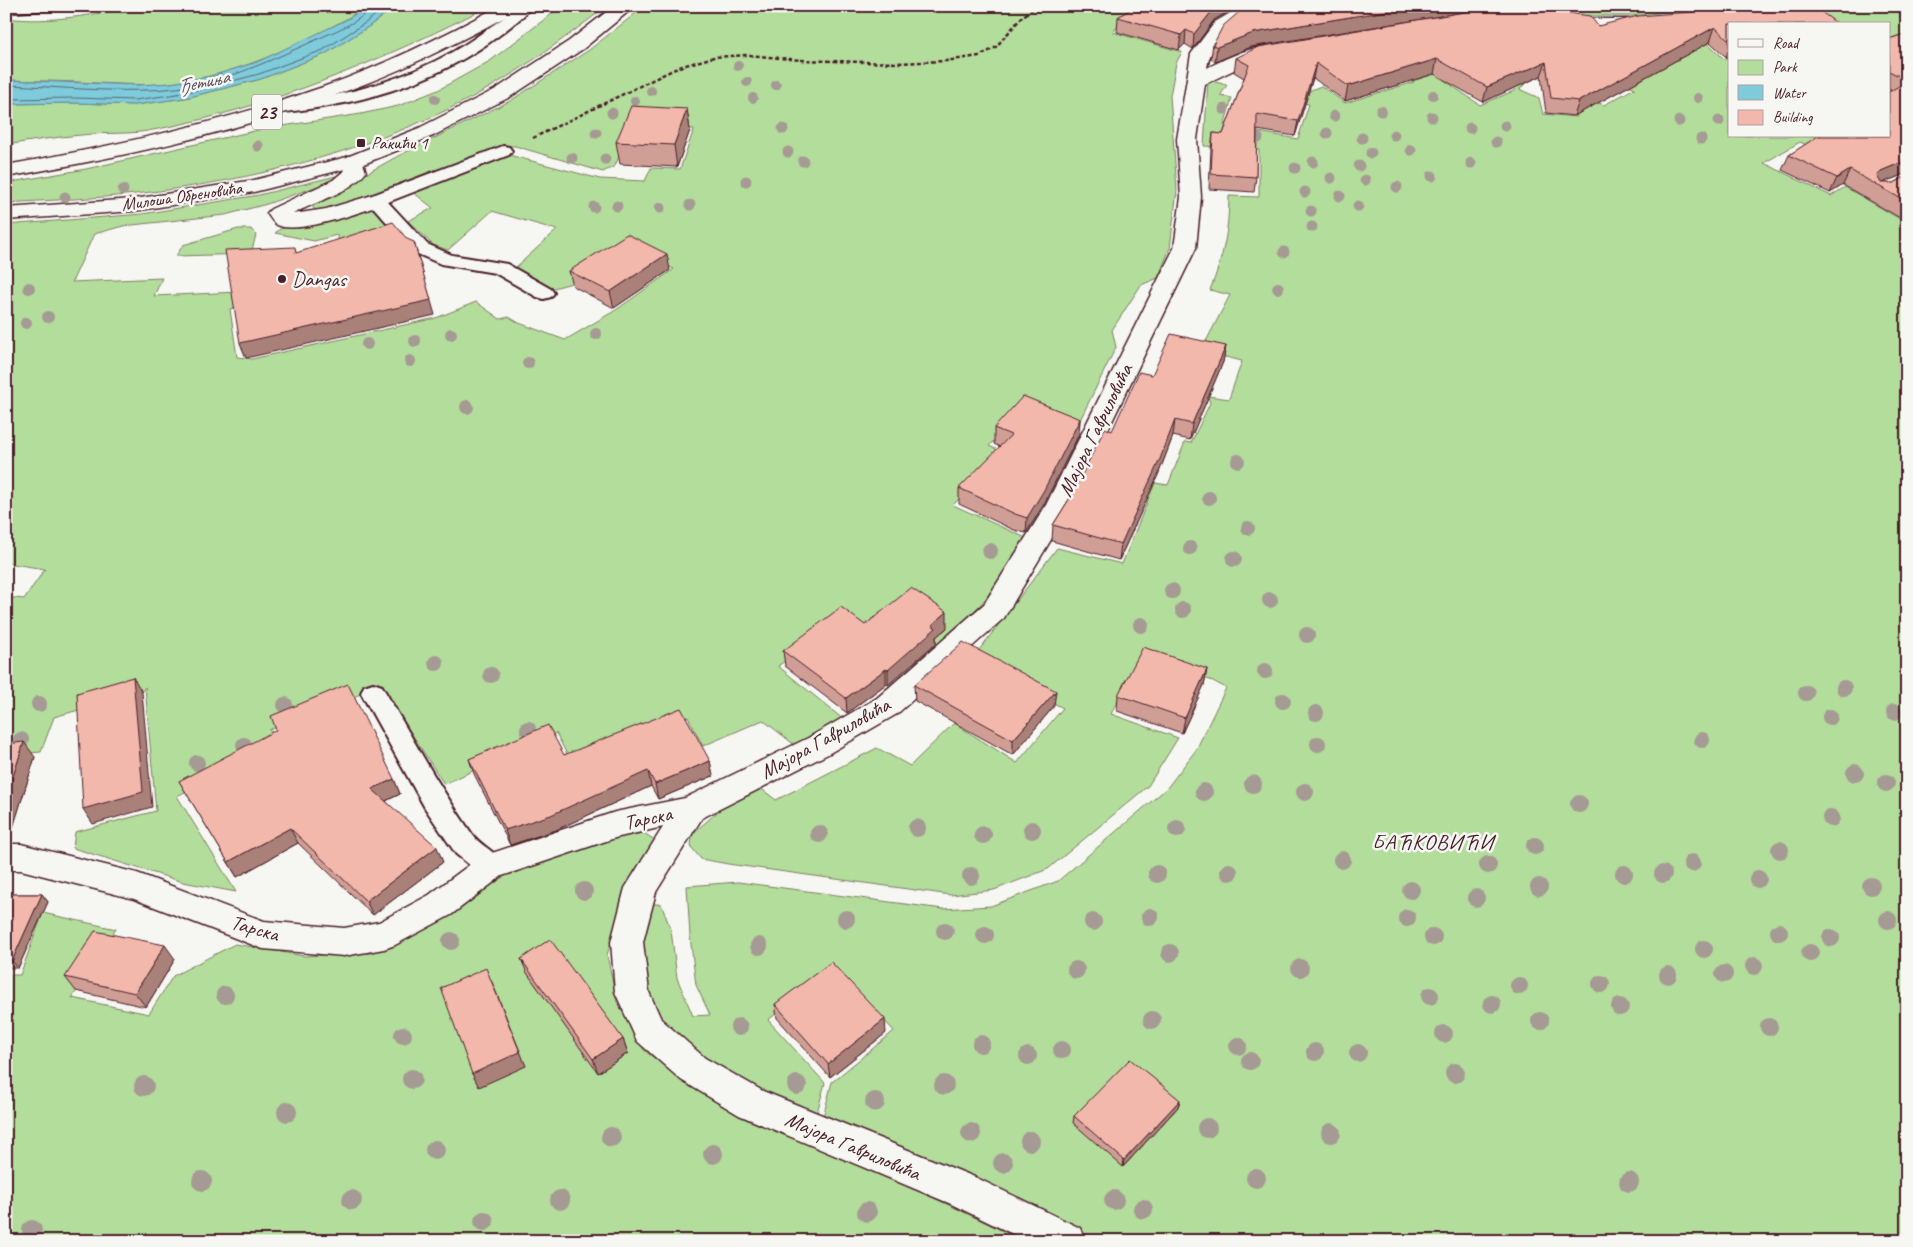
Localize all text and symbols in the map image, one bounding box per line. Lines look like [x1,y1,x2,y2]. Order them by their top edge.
legend [1728,22,1890,138]
text: Road [1773,34,1800,53]
text: Park [1773,58,1798,77]
water label: Ђетиња [175,64,233,99]
text: Water [1773,84,1807,103]
road number: 23 [252,94,282,130]
text: Building [1773,108,1813,127]
place label: Ракићи 1 [371,132,429,154]
marker: Ракићи 1 [355,137,367,149]
street label: Милоша Обреновића [120,176,245,215]
place label: Dangas [292,266,348,292]
marker: Dangas [276,273,288,285]
street label: Мајора Гавриловића [1052,358,1139,501]
street label: Мајора Гавриловића [756,691,896,784]
street label: Тарска [622,800,676,836]
district label: БАЋКОВИЋИ [1372,828,1497,856]
street label: Тарска [228,909,283,948]
street label: Мајора Гавриловића [781,1106,926,1187]

